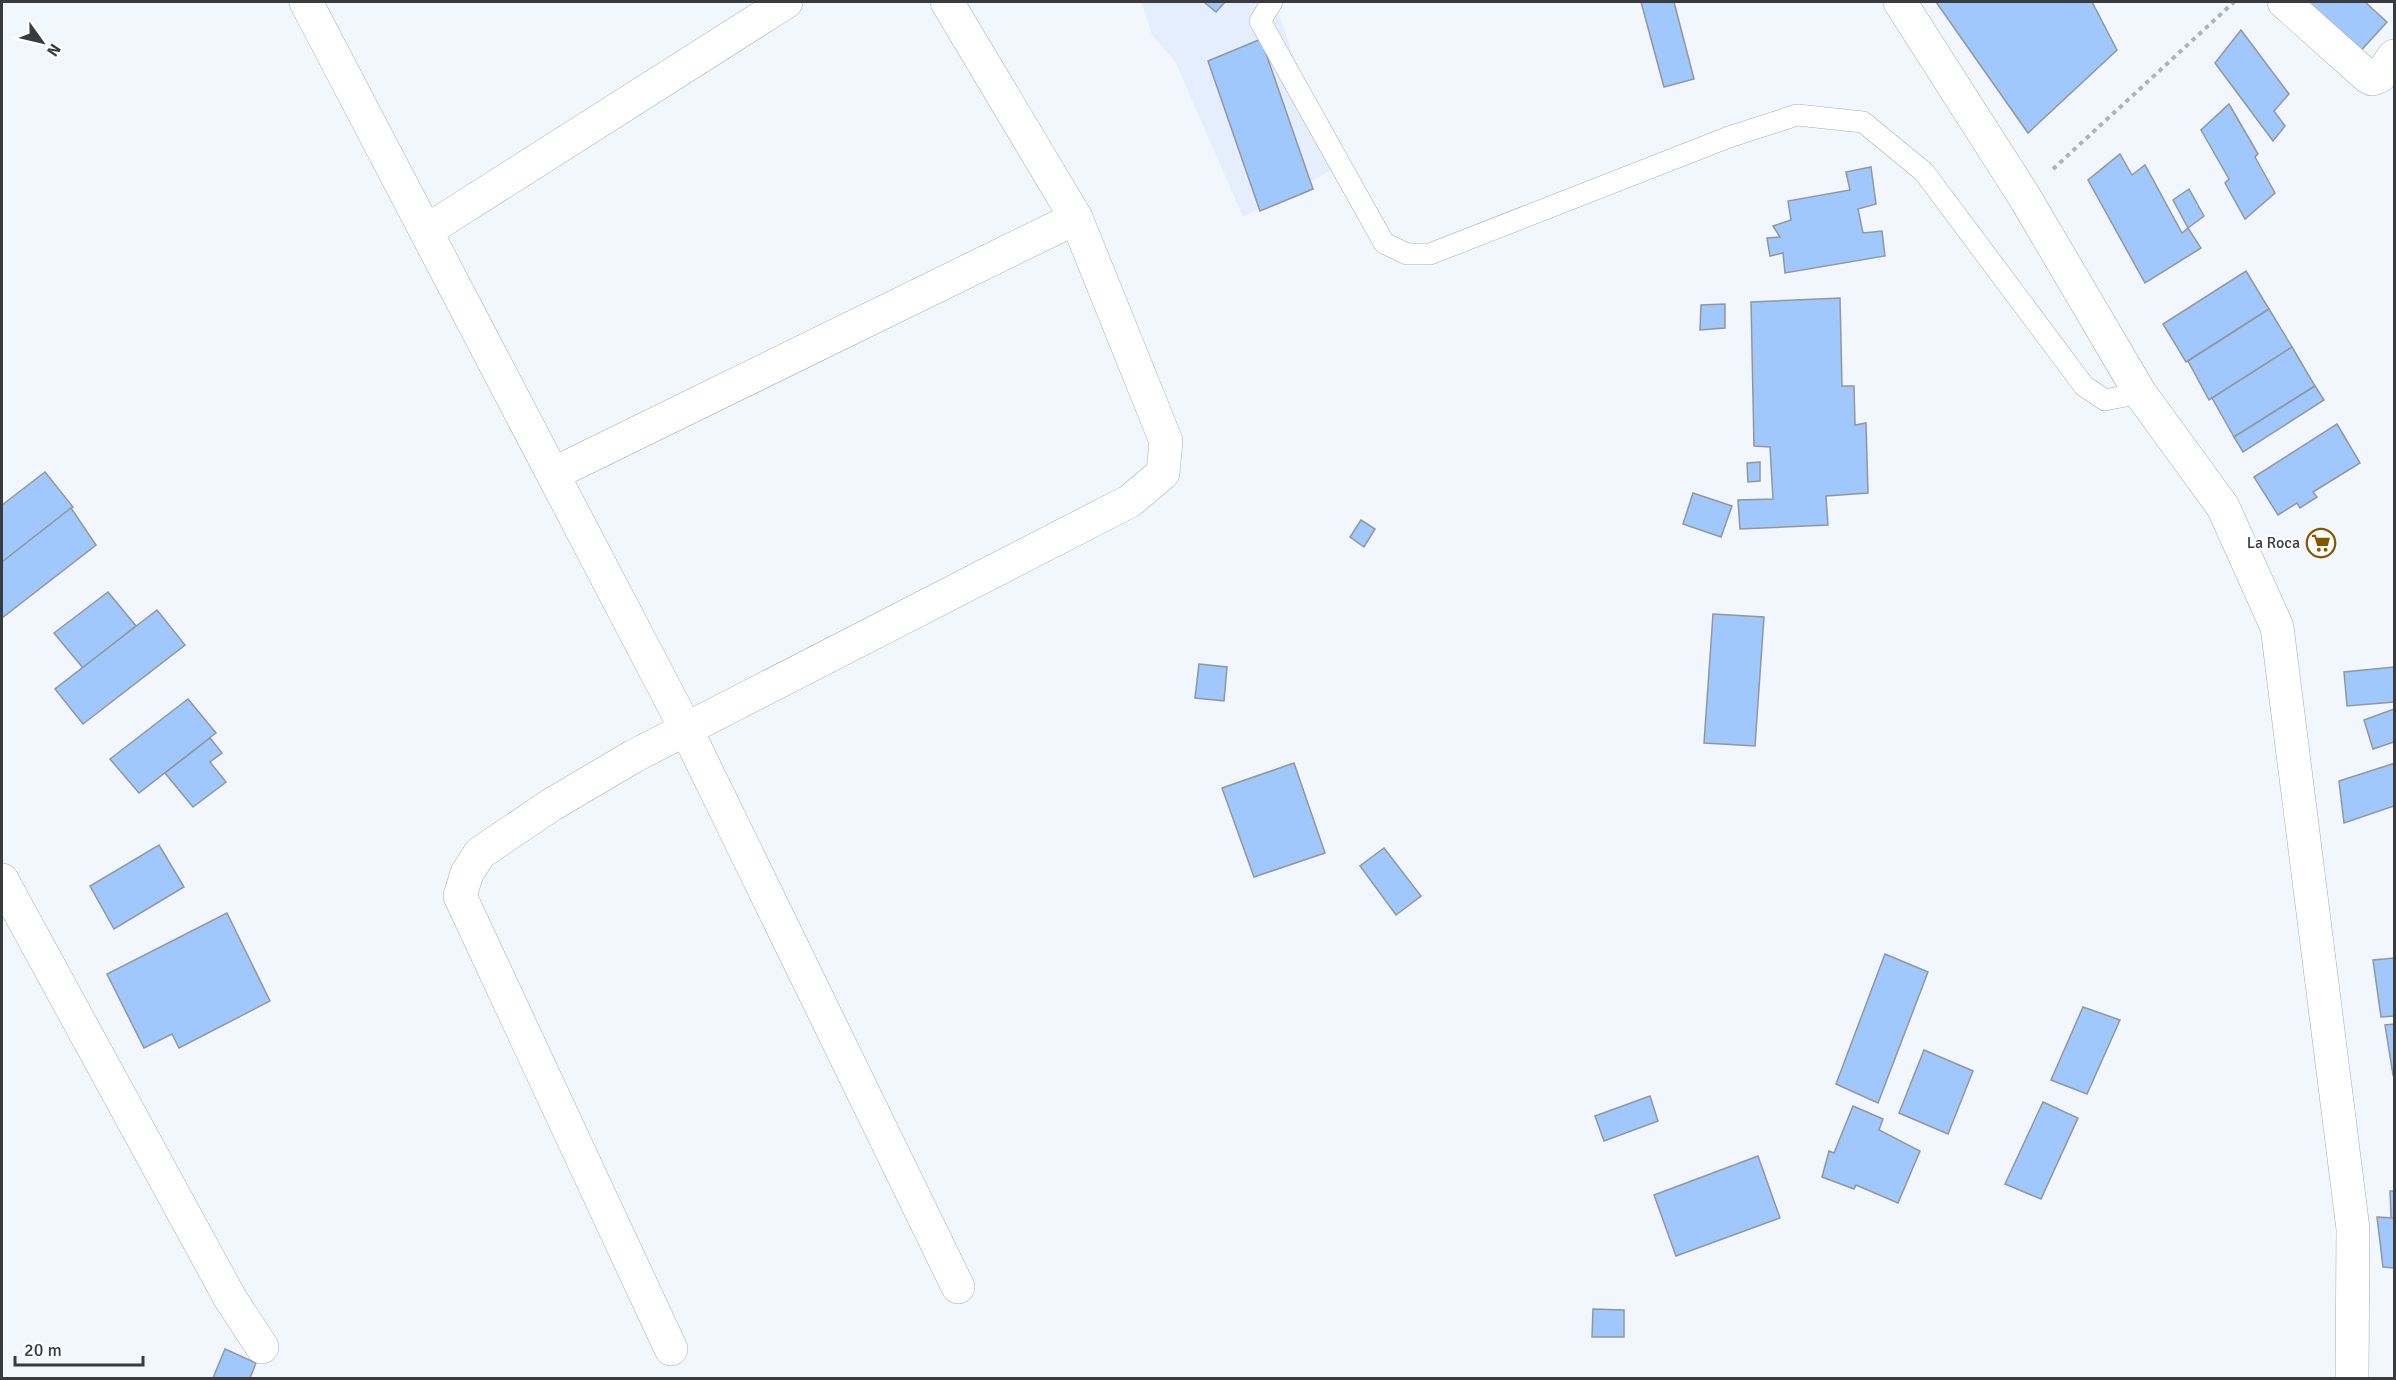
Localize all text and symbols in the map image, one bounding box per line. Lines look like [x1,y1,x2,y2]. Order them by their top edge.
north arrow [12,12,72,72]
text: N [42,40,65,60]
supermarket icon: La Roca [2305,527,2337,559]
place label: La Roca [2247,533,2300,553]
scale bar [15,1329,142,1367]
text: 20 m [24,1339,62,1361]

